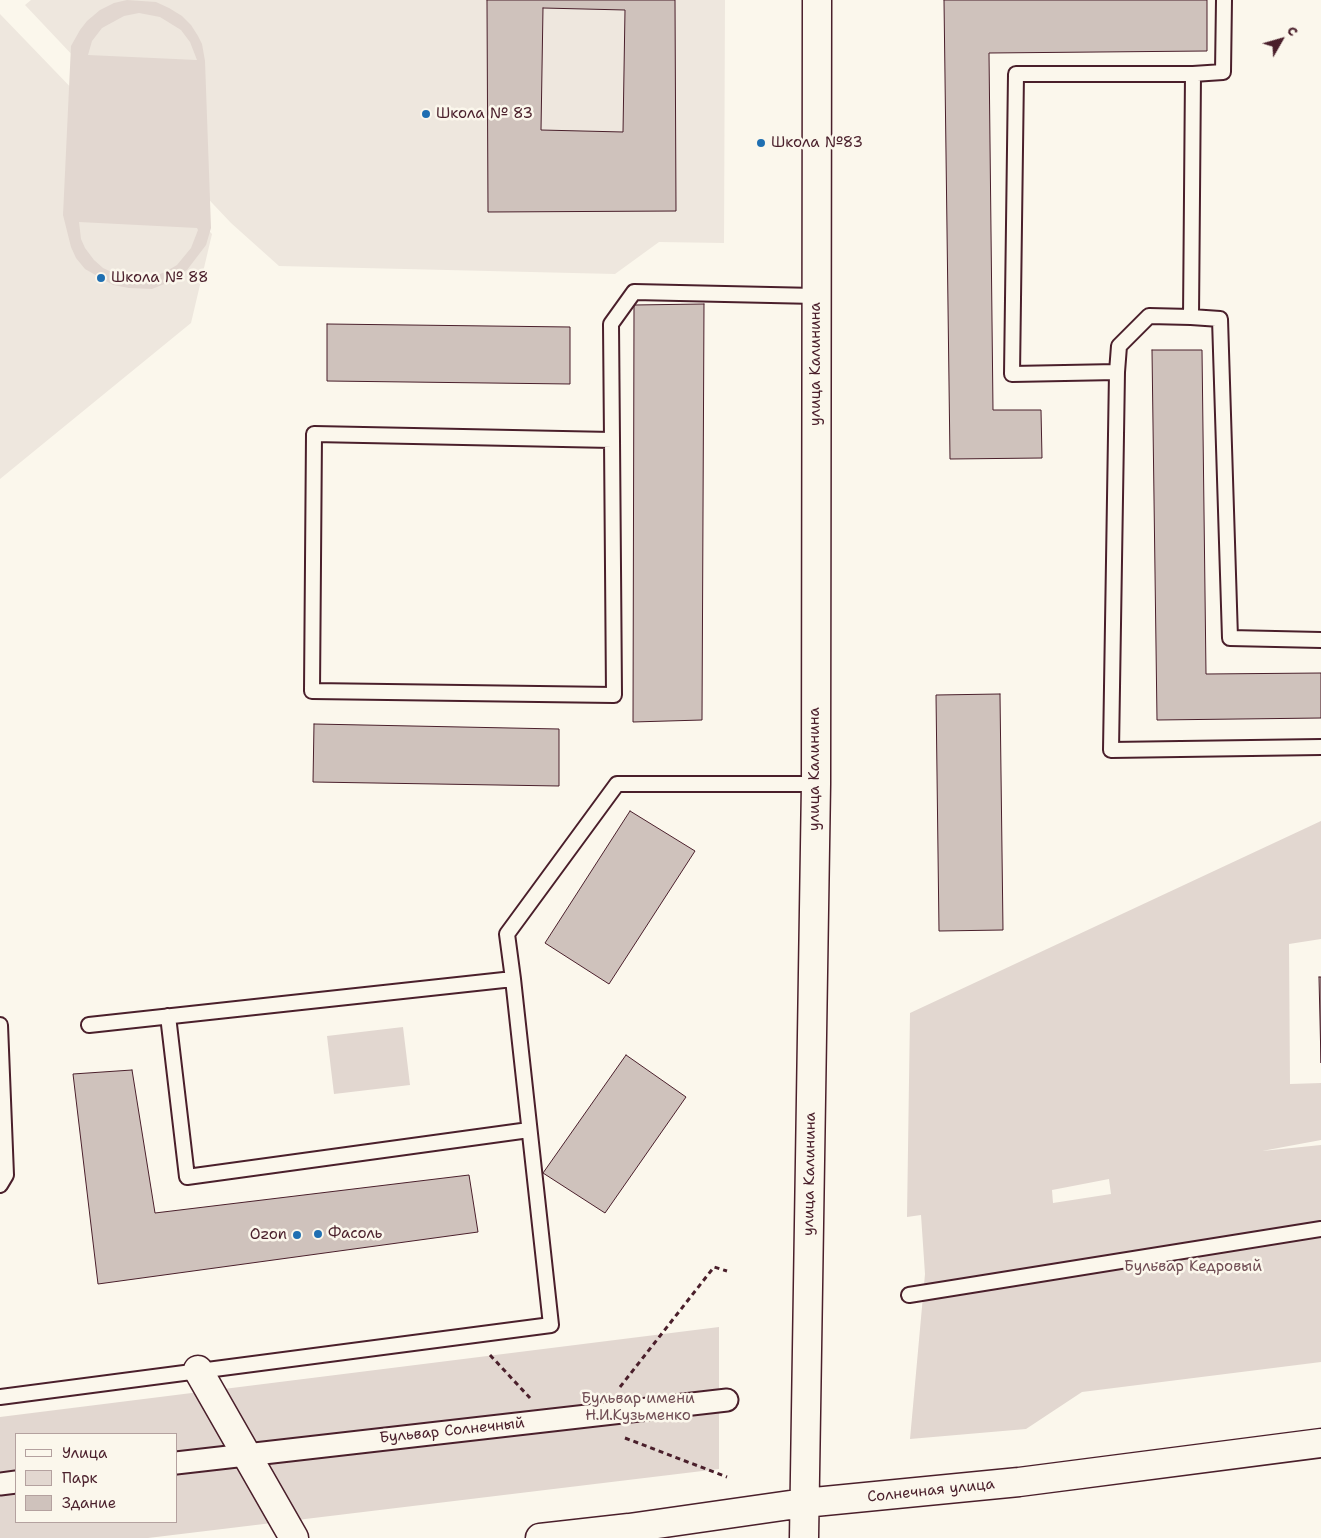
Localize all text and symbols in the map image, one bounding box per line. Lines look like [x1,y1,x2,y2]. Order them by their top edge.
north arrow [1256,15,1306,65]
text: С [1283,22,1303,40]
place label: Школа № 83 [436,105,533,123]
marker: Школа № 83 [420,108,432,120]
place label: Школа №83 [771,134,863,152]
marker: Школа №83 [755,137,767,149]
place label: Школа № 88 [111,269,209,287]
marker: Школа № 88 [95,272,107,284]
street label: улица Калинина [807,302,825,426]
street label: улица Калинина [806,707,824,831]
street label: улица Калинина [800,1112,820,1236]
place label: Фасоль [328,1225,382,1243]
place label: Ozon [250,1226,287,1244]
marker: Фасоль [312,1228,324,1240]
marker: Ozon [291,1229,303,1241]
park label: Бульвар Кедровый [1124,1258,1262,1276]
park label: Бульвар имени Н.И.Кузьменко [581,1390,695,1425]
street label: Бульвар Солнечный [379,1414,525,1448]
legend [15,1433,178,1523]
text: Улица [62,1443,107,1463]
text: Парк [62,1468,98,1488]
street label: Солнечная улица [866,1475,996,1507]
text: Здание [62,1493,116,1513]

